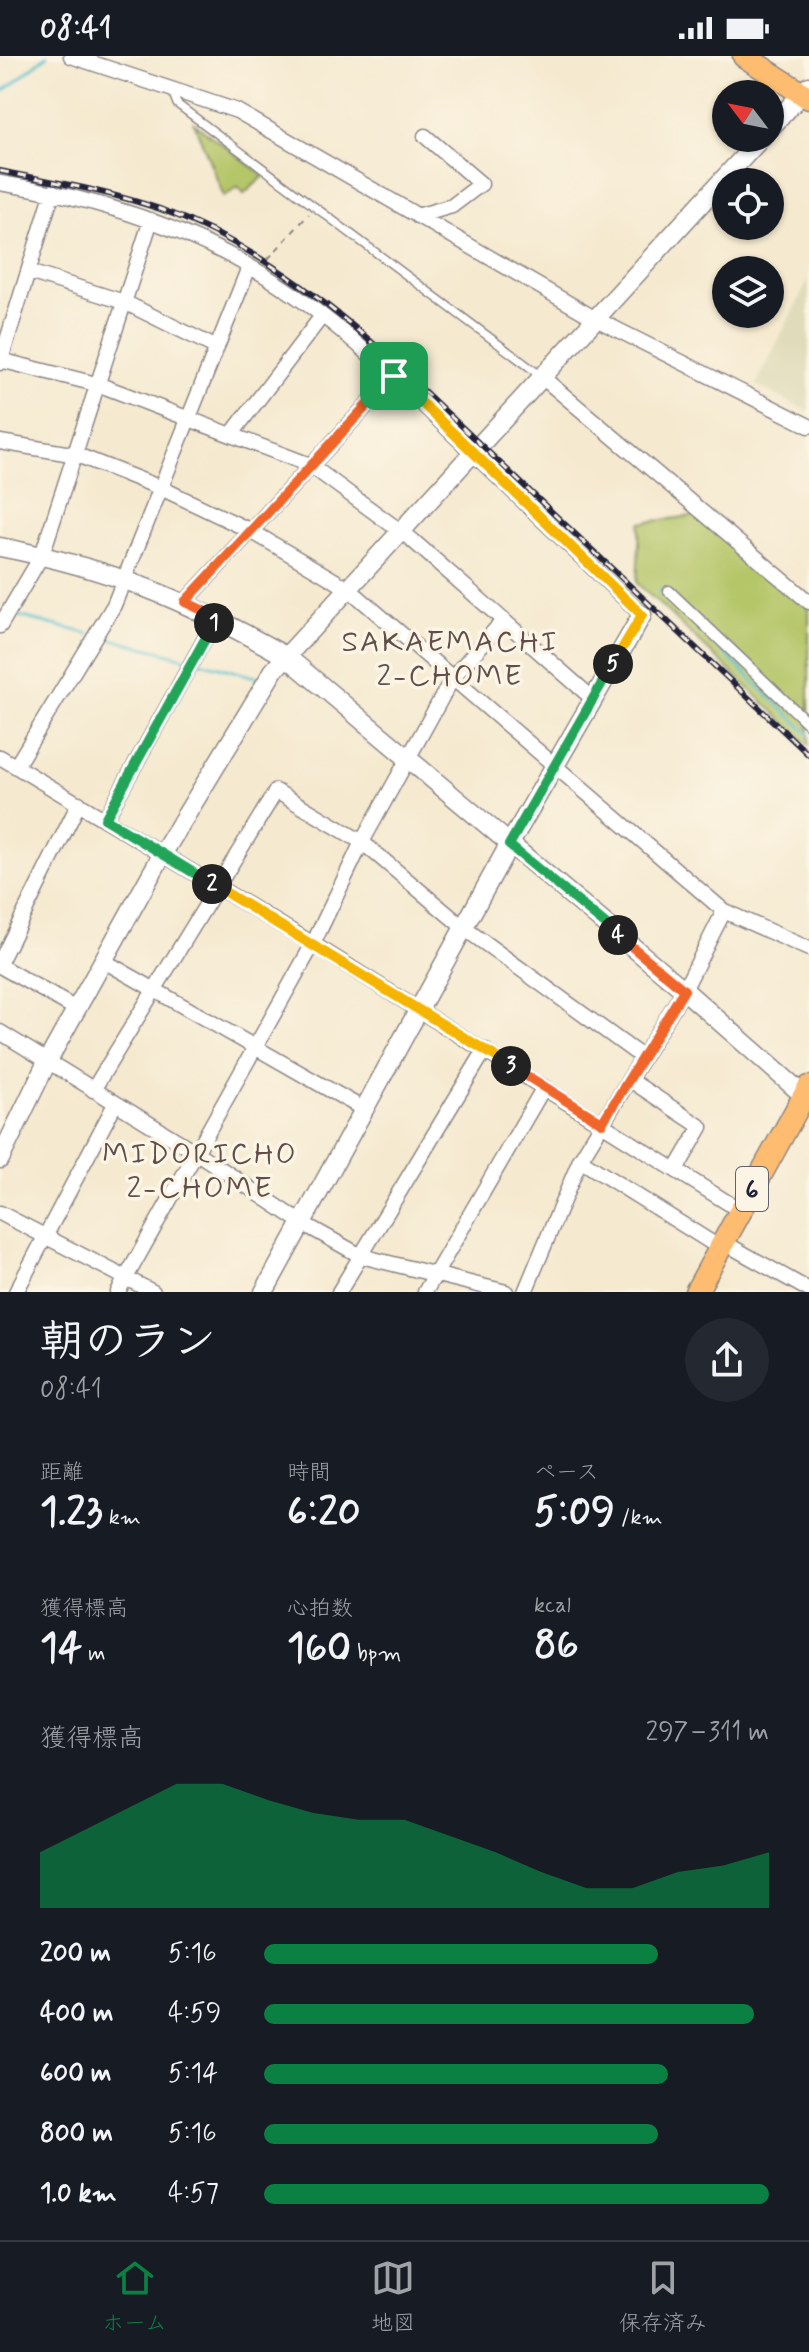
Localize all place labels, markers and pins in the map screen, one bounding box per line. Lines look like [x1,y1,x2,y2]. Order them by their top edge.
pin [360,342,428,410]
pin: 1 [194,603,234,643]
pin: 5 [593,644,633,684]
pin: 2 [192,864,232,904]
pin: 4 [598,915,638,955]
pin: 3 [491,1046,531,1086]

